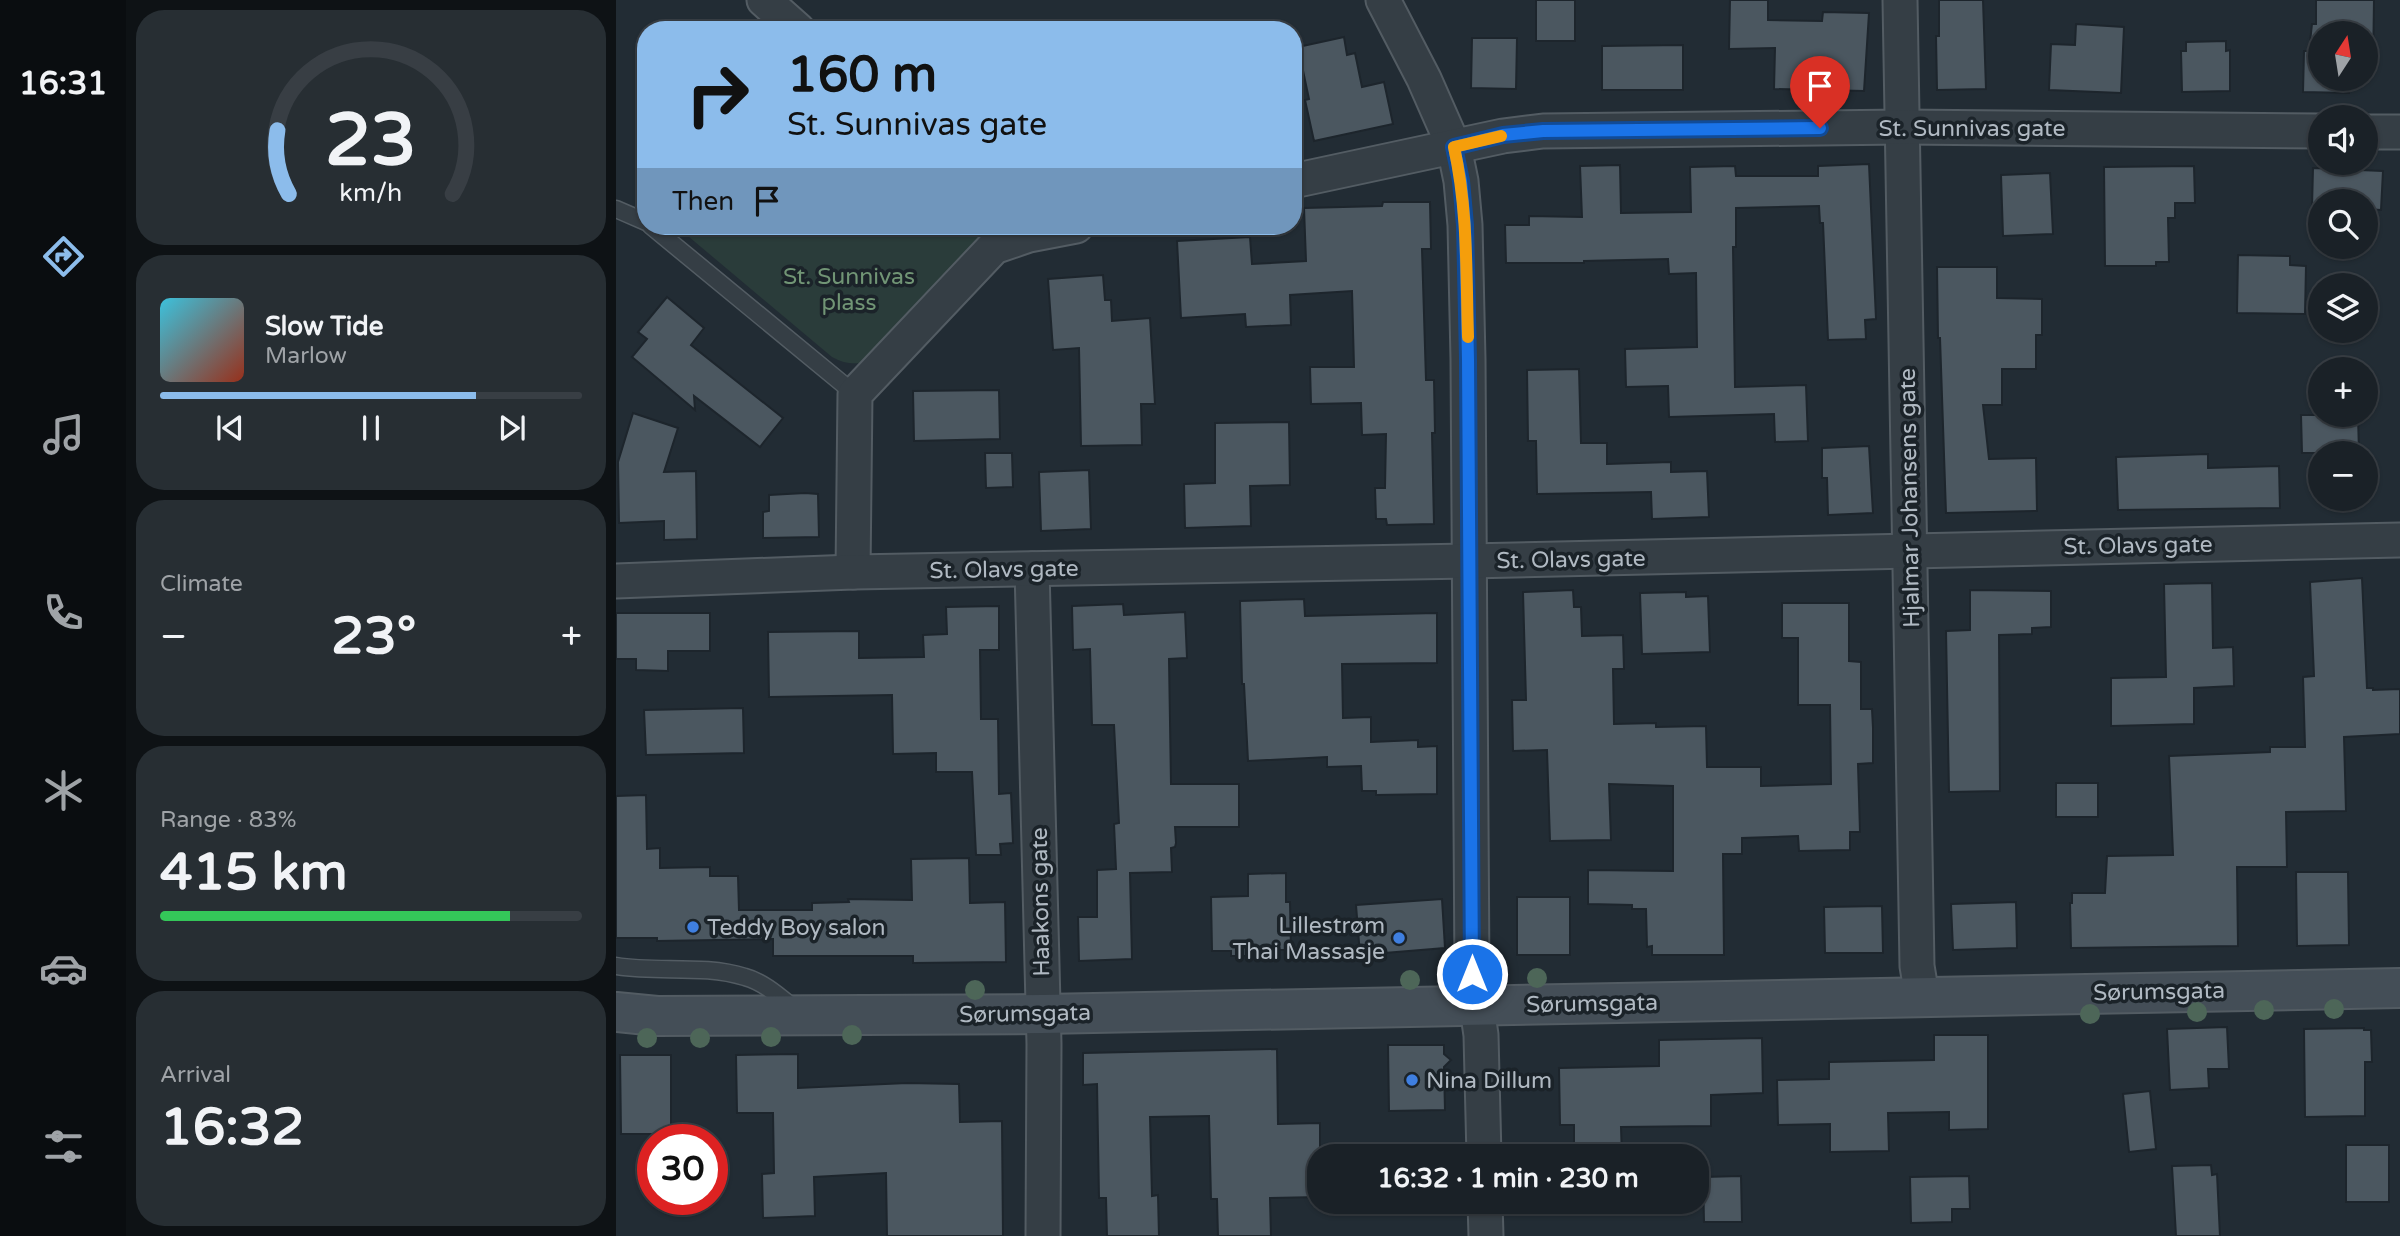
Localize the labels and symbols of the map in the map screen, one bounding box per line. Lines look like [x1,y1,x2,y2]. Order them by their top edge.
north arrow [2308,21,2378,91]
pin [1790,56,1850,128]
street label: St. Sunnivas gate [1879,115,2065,143]
park label: St. Sunnivas plass [783,263,915,317]
street label: Hjalmar Johansens gate [1894,368,1926,628]
street label: St. Olavs gate [2063,531,2213,561]
street label: St. Olavs gate [1496,545,1646,575]
street label: St. Olavs gate [929,555,1079,585]
street label: Haakons gate [1026,827,1056,977]
place label: Lillestrøm Thai Massasje [1232,912,1385,966]
place label: Teddy Boy salon [707,914,886,942]
marker: Teddy Boy salon [685,919,701,935]
marker: Lillestrøm Thai Massasje [1391,930,1407,946]
position arrow [1435,937,1509,1011]
street label: Sørumsgata [2093,977,2225,1007]
street label: Sørumsgata [1526,989,1658,1019]
street label: Sørumsgata [959,999,1091,1029]
place label: Nina Dillum [1426,1067,1552,1095]
marker: Nina Dillum [1404,1072,1420,1088]
speed limit sign: 30 [637,1124,728,1215]

